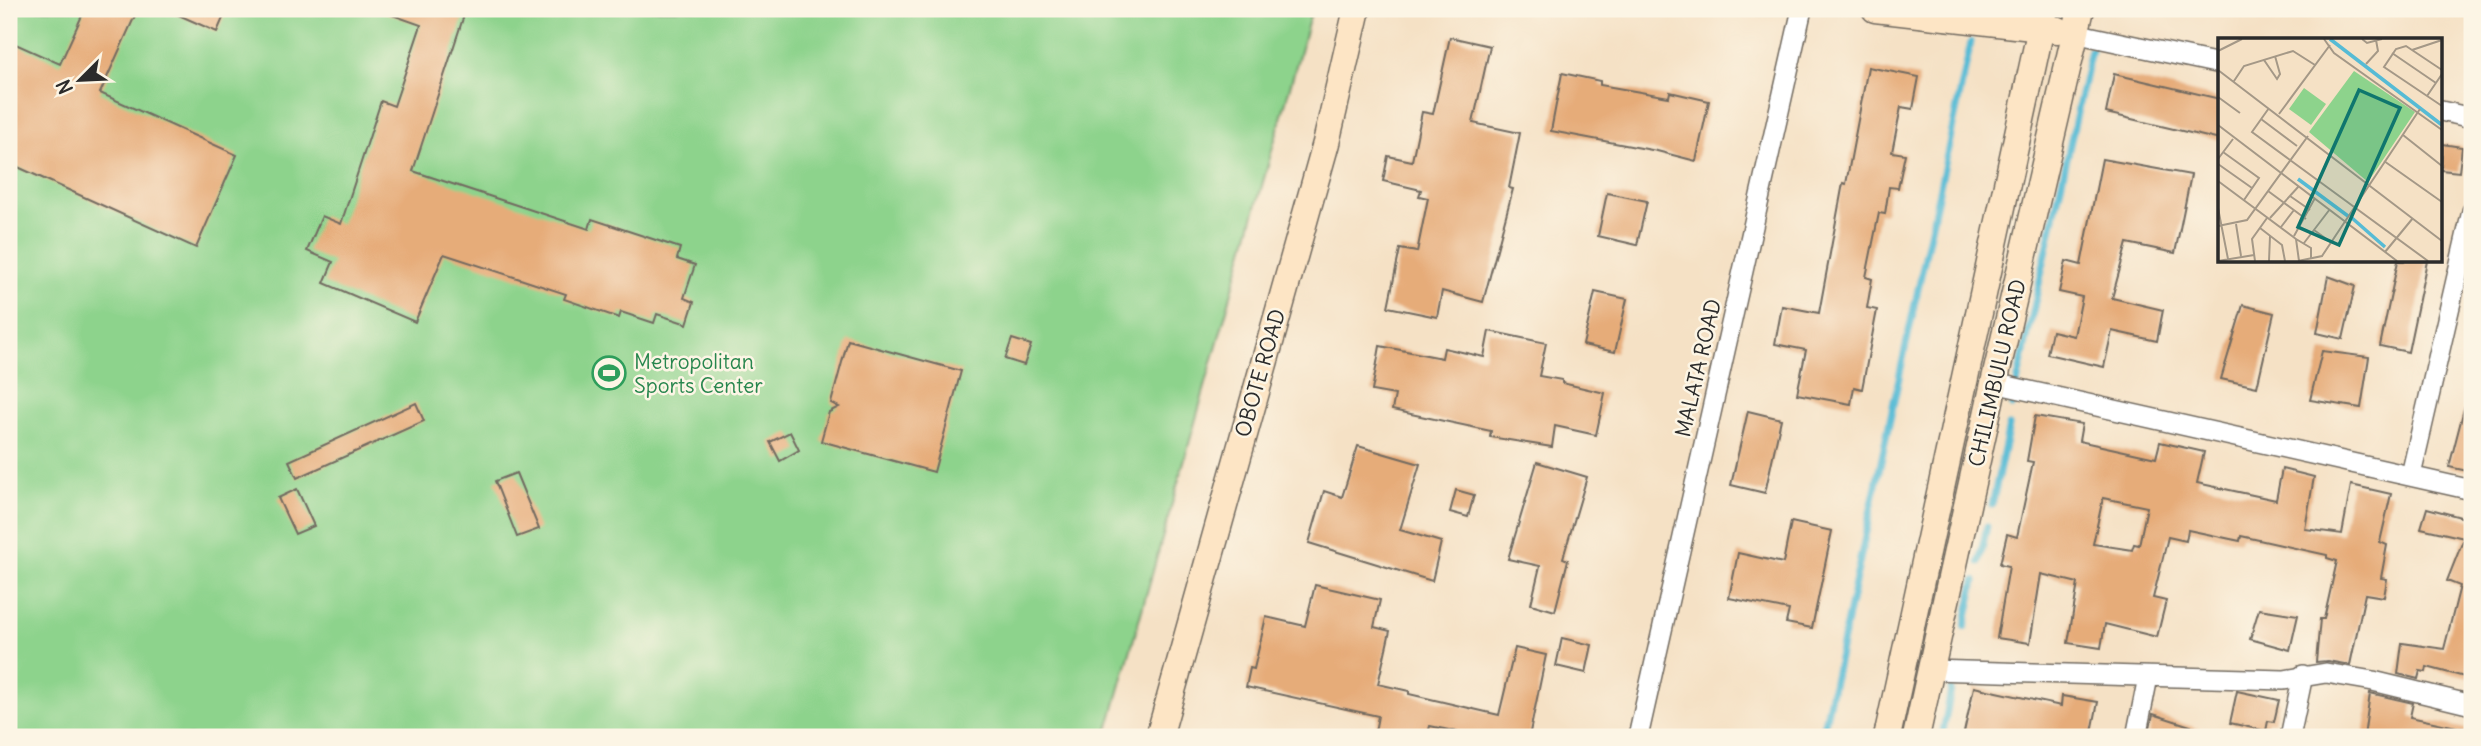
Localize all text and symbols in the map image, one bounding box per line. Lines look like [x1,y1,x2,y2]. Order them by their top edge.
inset map [2218,38,2442,262]
north arrow [46,46,116,116]
text: N [51,76,78,98]
street label: CHILIMBULU ROAD [1962,277,2032,469]
street label: MALATA ROAD [1669,296,1727,440]
street label: OBOTE ROAD [1229,306,1291,440]
place label: Metropolitan Sports Center [634,348,763,399]
sports icon: Metropolitan Sports Center [590,354,628,392]

